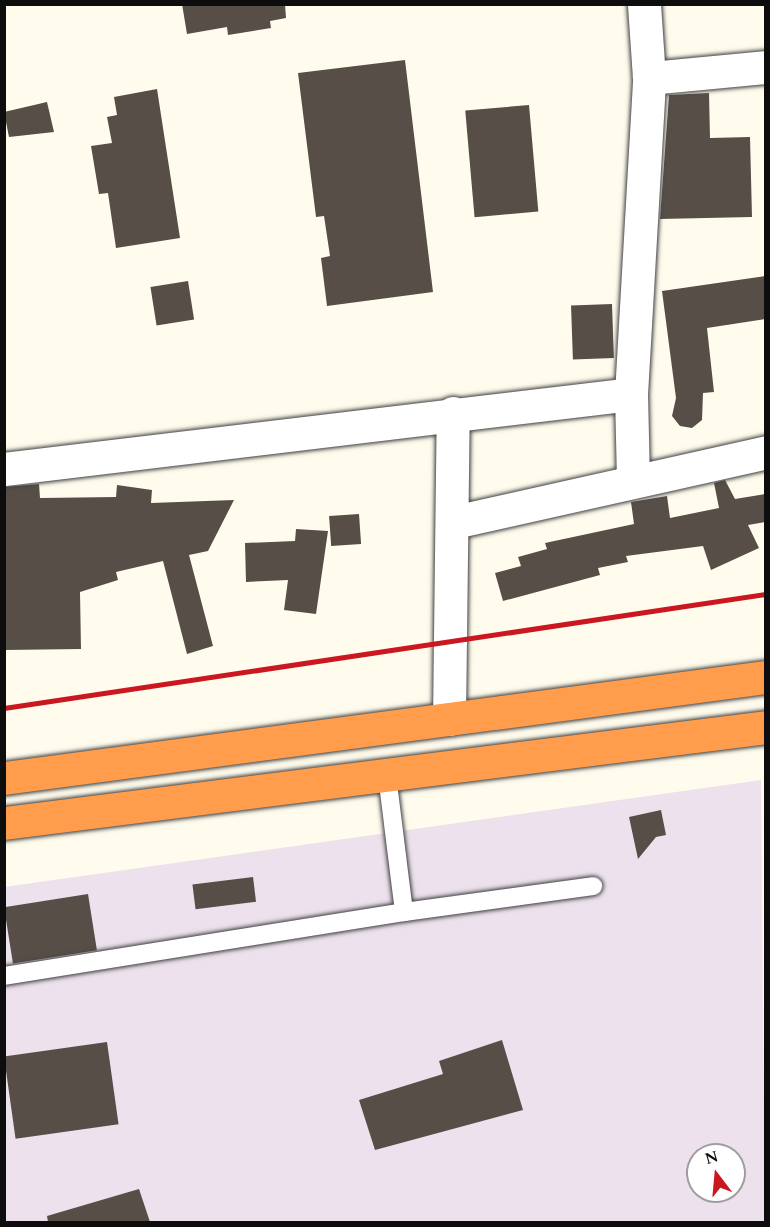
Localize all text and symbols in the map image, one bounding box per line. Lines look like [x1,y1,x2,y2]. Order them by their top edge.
north arrow [686,1143,746,1203]
text: N [702,1144,721,1171]

